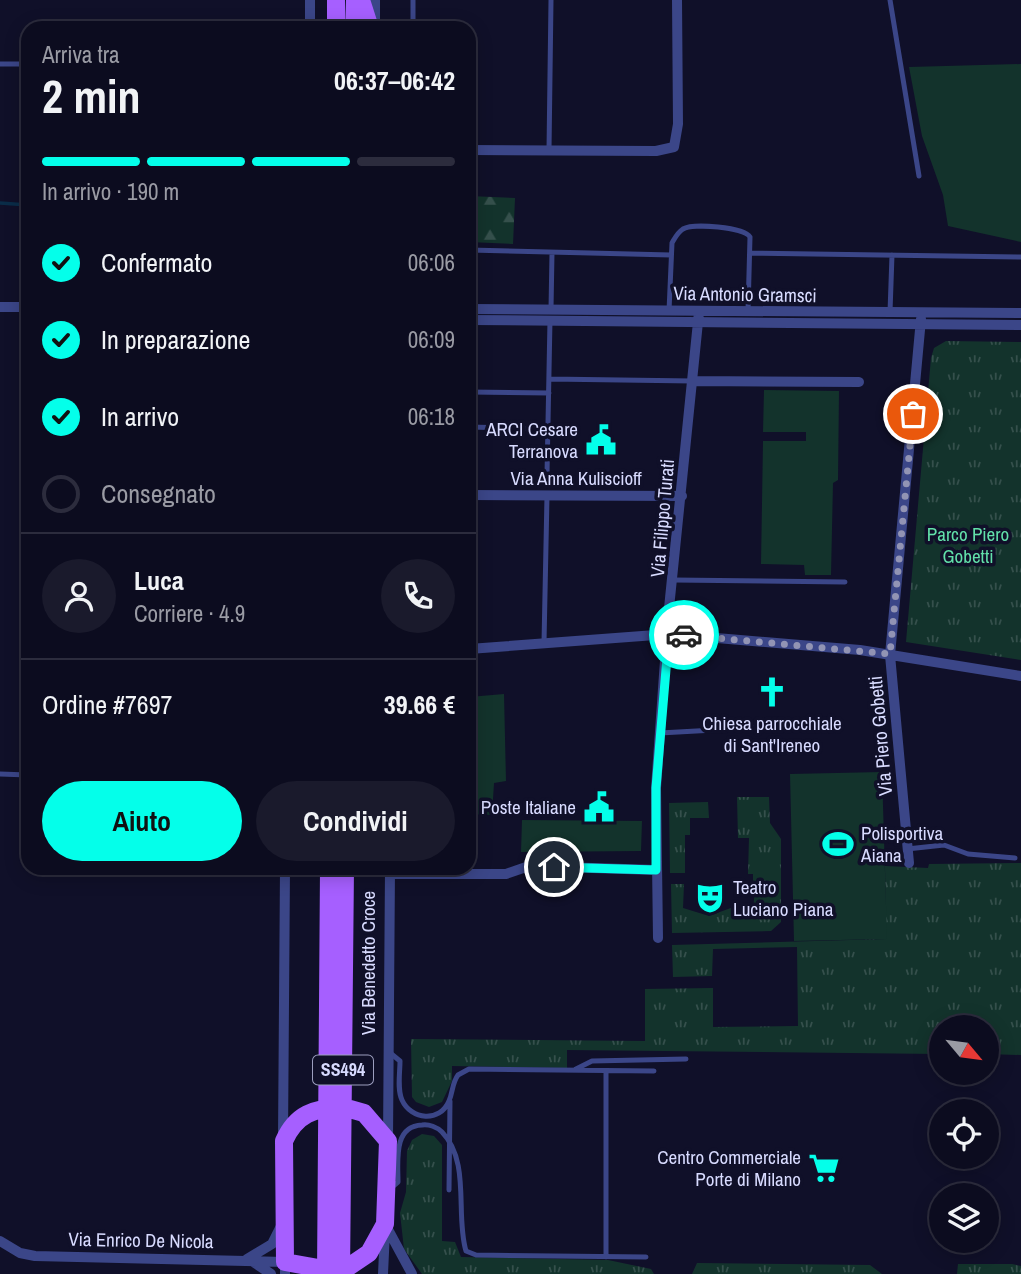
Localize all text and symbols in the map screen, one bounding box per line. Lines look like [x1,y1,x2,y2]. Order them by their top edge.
text: Arriva tra [42,39,120,70]
text: 06:37–06:42 [334,63,455,98]
text: 2 min [42,65,141,127]
text: In arrivo · 190 m [42,176,179,207]
icon: check [42,244,80,282]
text: Confermato [101,245,212,280]
text: 06:06 [408,247,455,278]
street label: Via Antonio Gramsci [673,280,817,308]
icon: check [42,321,80,359]
text: In preparazione [101,322,250,357]
text: 06:09 [408,324,455,355]
pin [883,384,943,444]
icon: bag [894,395,932,433]
icon: check [42,398,80,436]
text: In arrivo [101,399,179,434]
text: 06:18 [408,401,455,432]
place label: ARCI Cesare Terranova [485,416,578,464]
public building icon: ARCI Cesare Terranova [584,423,618,457]
street label: Via Filippo Turati [644,458,680,578]
street label: Via Anna Kuliscioff [510,465,642,491]
text: Consegnato [101,476,216,511]
park label: Parco Piero Gobetti [927,521,1009,569]
button: person [42,559,116,633]
button: phone [381,559,455,633]
text: Luca [134,563,184,598]
text: Corriere · 4.9 [134,598,245,629]
courier [649,600,719,670]
icon: car [665,616,703,654]
church icon: Chiesa parrocchiale di Sant'Ireneo [755,675,789,709]
street label: Via Piero Gobetti [862,675,898,797]
text: Ordine #7697 [42,687,172,722]
text: 39.66 € [384,687,455,722]
place label: Chiesa parrocchiale di Sant'Ireneo [702,710,842,758]
button: Aiuto [42,781,242,861]
button: Condividi [256,781,455,861]
public building icon: Poste Italiane [582,790,616,824]
place label: Poste Italiane [481,794,576,820]
place label: Polisportiva Aiana [860,820,944,868]
sports icon: Polisportiva Aiana [821,827,855,861]
pin [524,837,584,897]
icon: home [535,848,573,886]
place label: Teatro Luciano Piana [733,874,834,922]
theatre icon: Teatro Luciano Piana [693,881,727,915]
street label: Via Benedetto Croce [355,891,381,1035]
north arrow [929,1015,999,1085]
map controls [929,1015,999,1253]
road number: SS494 [313,1056,373,1084]
button: locate [929,1099,999,1169]
place label: Centro Commerciale Porte di Milano [657,1144,801,1192]
supermarket icon: Centro Commerciale Porte di Milano [807,1151,841,1185]
button: layers [929,1183,999,1253]
street label: Via Enrico De Nicola [68,1226,214,1254]

